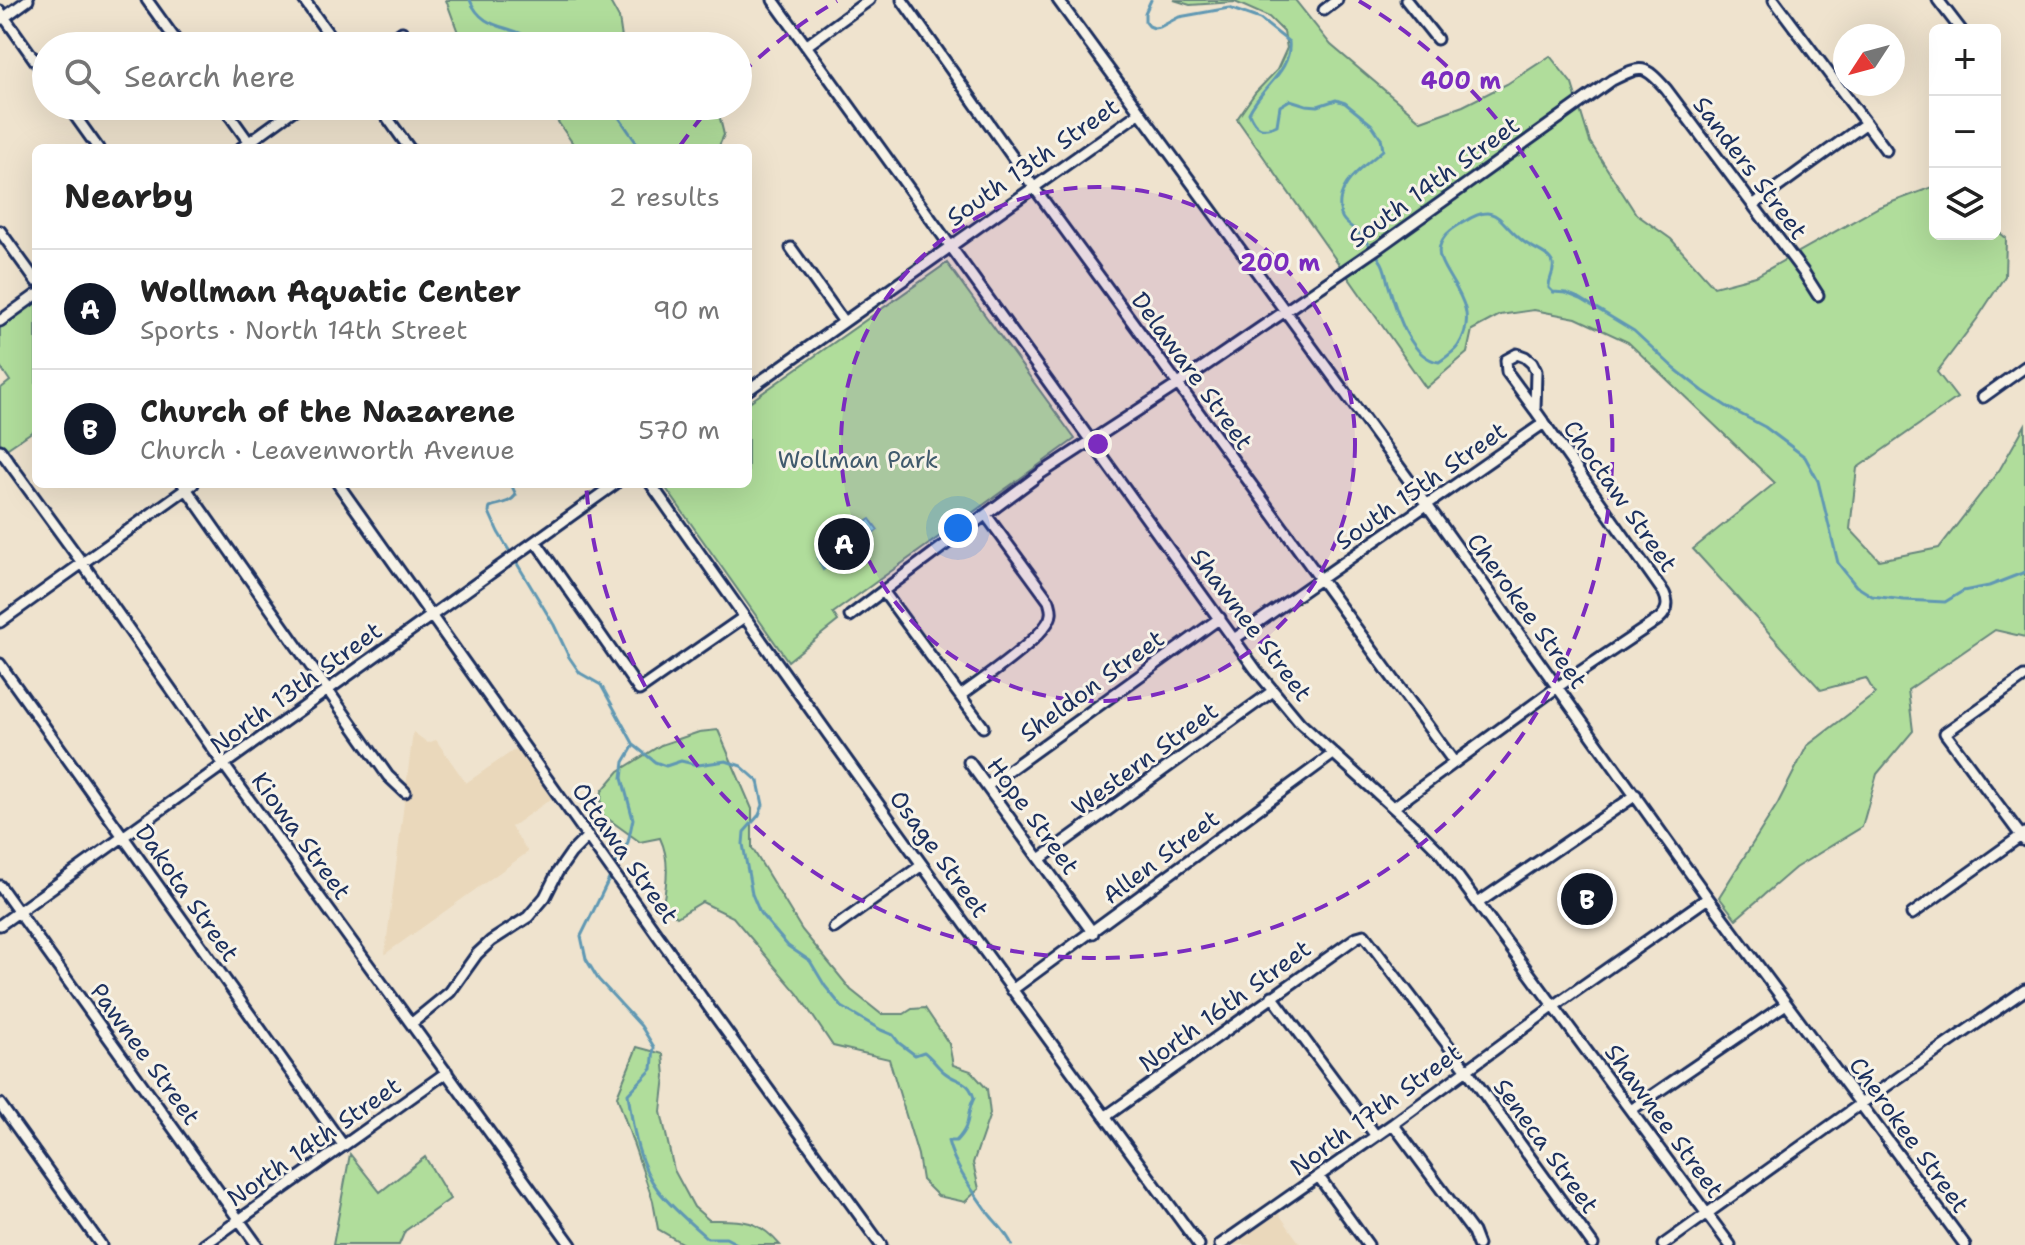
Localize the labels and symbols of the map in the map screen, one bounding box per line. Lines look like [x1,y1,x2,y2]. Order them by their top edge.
north arrow [1833,24,1905,96]
text: 400 m [1421,65,1501,97]
street label: South 13th Street [940,90,1126,234]
street label: Sanders Street [1686,90,1814,246]
street label: South 14th Street [1342,109,1526,255]
text: 200 m [1240,247,1320,279]
street label: Delaware Street [1124,286,1260,456]
street label: Choctaw Street [1556,414,1684,578]
street label: South 15th Street [1329,415,1513,557]
centre of rings [1084,430,1112,458]
park label: Wollman Park [778,444,938,476]
your location [938,508,978,548]
pin: A [818,514,870,574]
street label: Cherokee Street [1460,527,1594,695]
street label: Shawnee Street [1183,542,1319,708]
street label: North 13th Street [204,615,388,761]
street label: Sheldon Street [1013,623,1171,749]
street label: Western Street [1065,695,1225,823]
street label: Hope Street [980,751,1086,881]
street label: Kiowa Street [244,766,358,906]
street label: Ottawa Street [564,776,686,930]
street label: Osage Street [882,784,996,924]
street label: Allen Street [1096,803,1226,911]
street label: Dakota Street [128,818,246,968]
pin: B [1561,869,1613,929]
street label: North 16th Street [1132,933,1318,1079]
street label: Pawnee Street [83,977,207,1131]
street label: North 17th Street [1284,1037,1468,1183]
street label: Shawnee Street [1597,1037,1731,1205]
street label: Cherokee Street [1842,1051,1976,1219]
street label: North 14th Street [221,1070,407,1214]
street label: Seneca Street [1486,1072,1606,1220]

